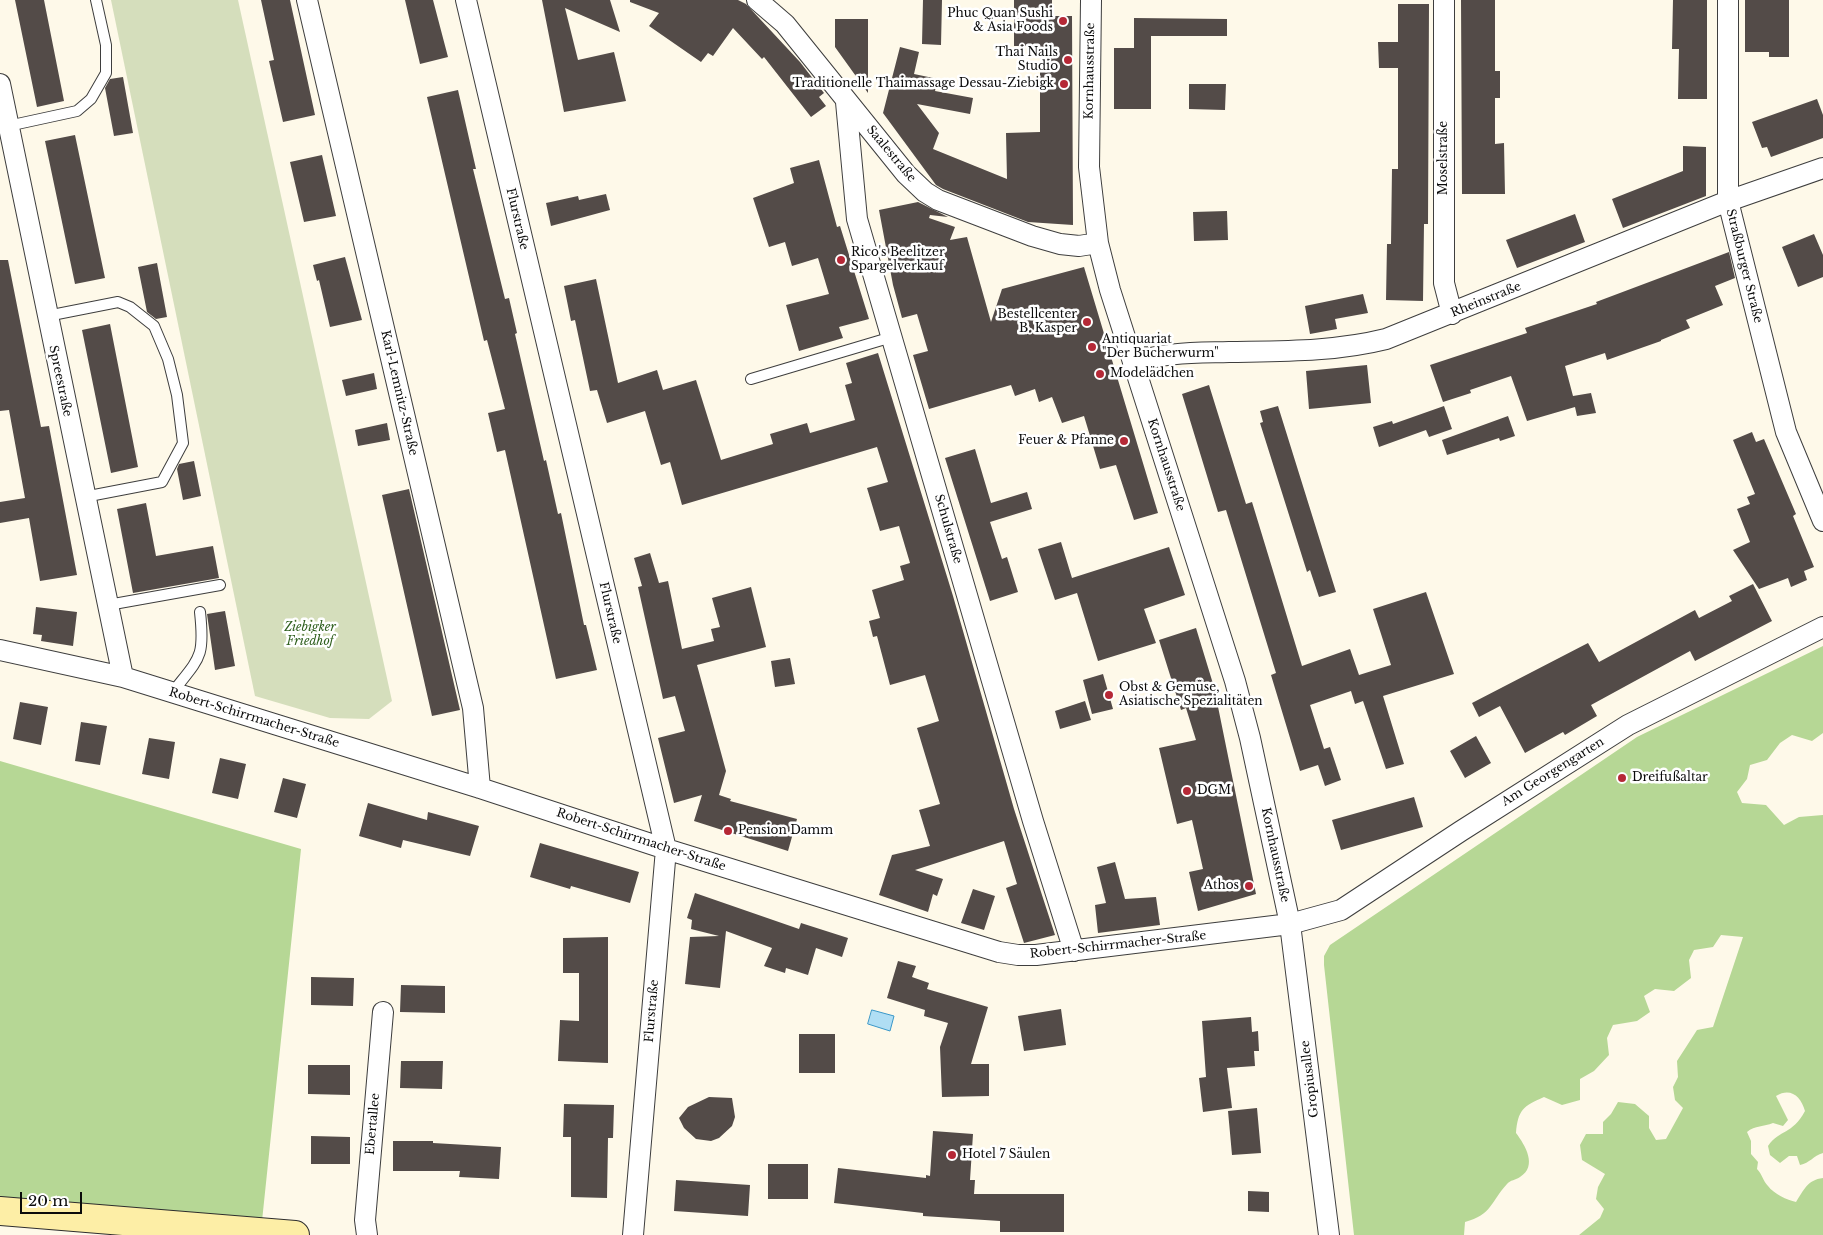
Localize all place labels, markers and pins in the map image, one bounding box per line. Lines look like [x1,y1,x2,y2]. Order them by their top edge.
place label: Phuc Quan Sushi & Asia Foods [947,7,1053,35]
marker: Phuc Quan Sushi & Asia Foods [1057,15,1069,27]
place label: Thai Nails Studio [995,46,1058,74]
marker: Thai Nails Studio [1062,54,1074,66]
place label: Traditionelle Thaimassage Dessau-Ziebigk [793,77,1054,91]
marker: Traditionelle Thaimassage Dessau-Ziebigk [1058,78,1070,90]
place label: Rico's Beelitzer Spargelverkauf [851,246,945,274]
marker: Rico's Beelitzer Spargelverkauf [835,254,847,266]
place label: Bestellcenter B. Kasper [998,308,1077,336]
marker: Bestellcenter B. Kasper [1081,316,1093,328]
place label: Antiquariat "Der Bücherwurm" [1102,333,1219,361]
marker: Antiquariat "Der Bücherwurm" [1086,341,1098,353]
place label: Modelädchen [1110,367,1194,381]
marker: Modelädchen [1094,368,1106,380]
place label: Feuer & Pfanne [1018,434,1114,448]
marker: Feuer & Pfanne [1118,435,1130,447]
place label: Obst & Gemüse, Asiatische Spezialitäten [1119,681,1263,709]
marker: Obst & Gemüse, Asiatische Spezialitäten [1103,689,1115,701]
place label: Dreifußaltar [1632,771,1708,785]
marker: Dreifußaltar [1616,772,1628,784]
place label: DGM [1197,784,1231,798]
marker: DGM [1181,785,1193,797]
place label: Pension Damm [738,824,833,838]
marker: Pension Damm [722,825,734,837]
place label: Athos [1204,879,1239,893]
marker: Athos [1243,880,1255,892]
place label: Hotel 7 Säulen [962,1148,1050,1162]
marker: Hotel 7 Säulen [946,1149,958,1161]

